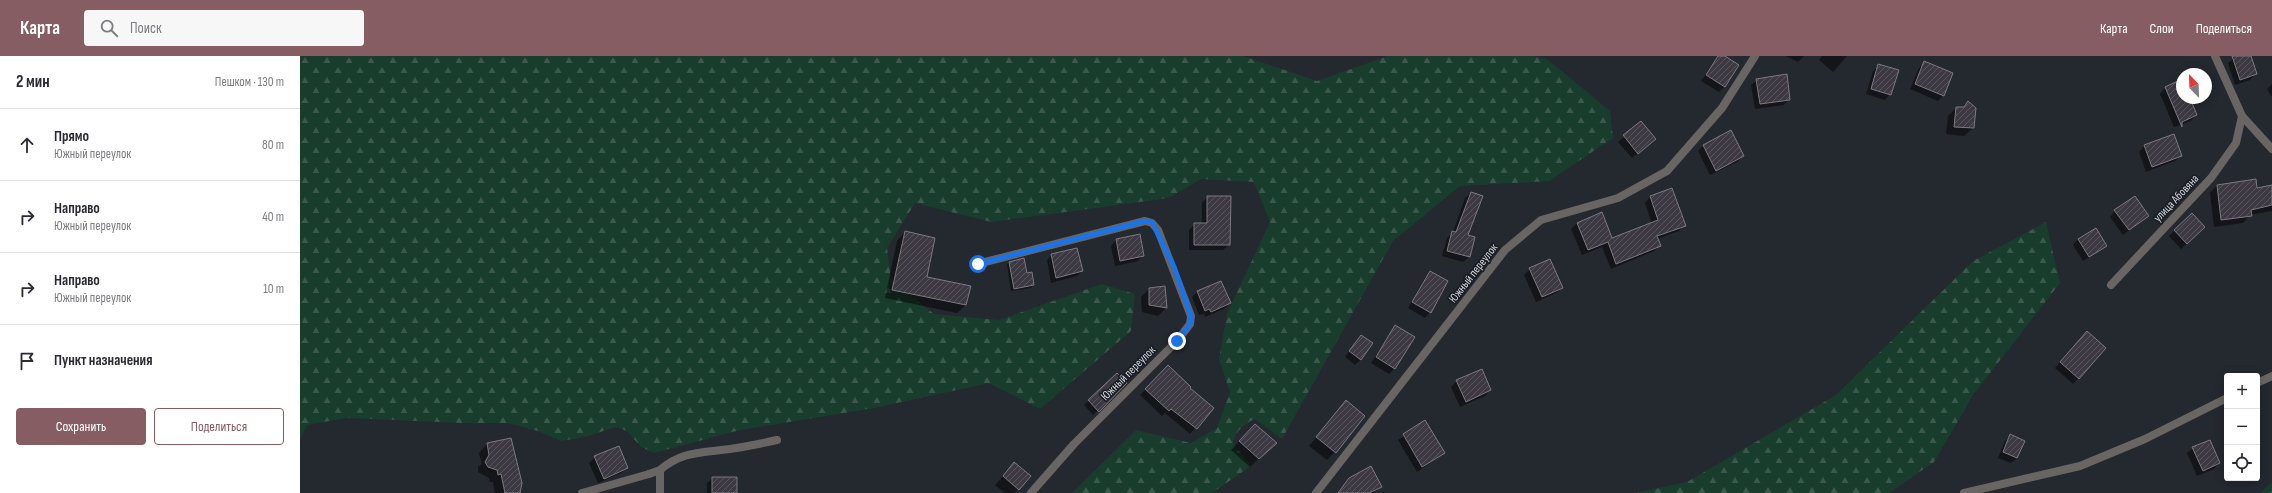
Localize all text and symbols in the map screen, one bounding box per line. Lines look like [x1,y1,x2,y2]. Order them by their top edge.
search box [84,10,364,46]
text: Карта [20,17,60,40]
icon: search [98,17,120,39]
text: Поиск [130,19,162,38]
text: Карта [2100,20,2128,37]
text: Слои [2150,20,2174,37]
text: Поделиться [2196,20,2252,37]
north arrow [2176,68,2212,104]
text: 2 мин [16,72,50,92]
text: Пешком · 130 m [215,74,284,90]
text: Прямо [54,127,89,146]
icon: ahead [16,134,38,156]
text: 80 m [262,137,284,153]
text: Южный переулок [54,146,131,162]
street label: улица Абовяна [2151,171,2202,225]
text: Направо [54,199,100,218]
icon: right [16,206,38,228]
text: 40 m [262,209,284,225]
text: Южный переулок [54,218,131,234]
street label: Южный переулок [1446,240,1502,306]
route start [969,255,987,273]
text: Направо [54,271,100,290]
icon: right [16,278,38,300]
text: 10 m [263,281,284,297]
text: Южный переулок [54,290,131,306]
route end [1168,332,1186,350]
street label: Южный переулок [1098,343,1159,404]
icon: arrive [16,350,38,372]
text: Пункт назначения [54,351,152,370]
map controls [2224,373,2260,481]
button: + [2224,373,2260,409]
button: Сохранить [16,408,146,445]
button: Поделиться [154,408,284,445]
button: − [2224,409,2260,445]
button: locate [2224,445,2260,481]

